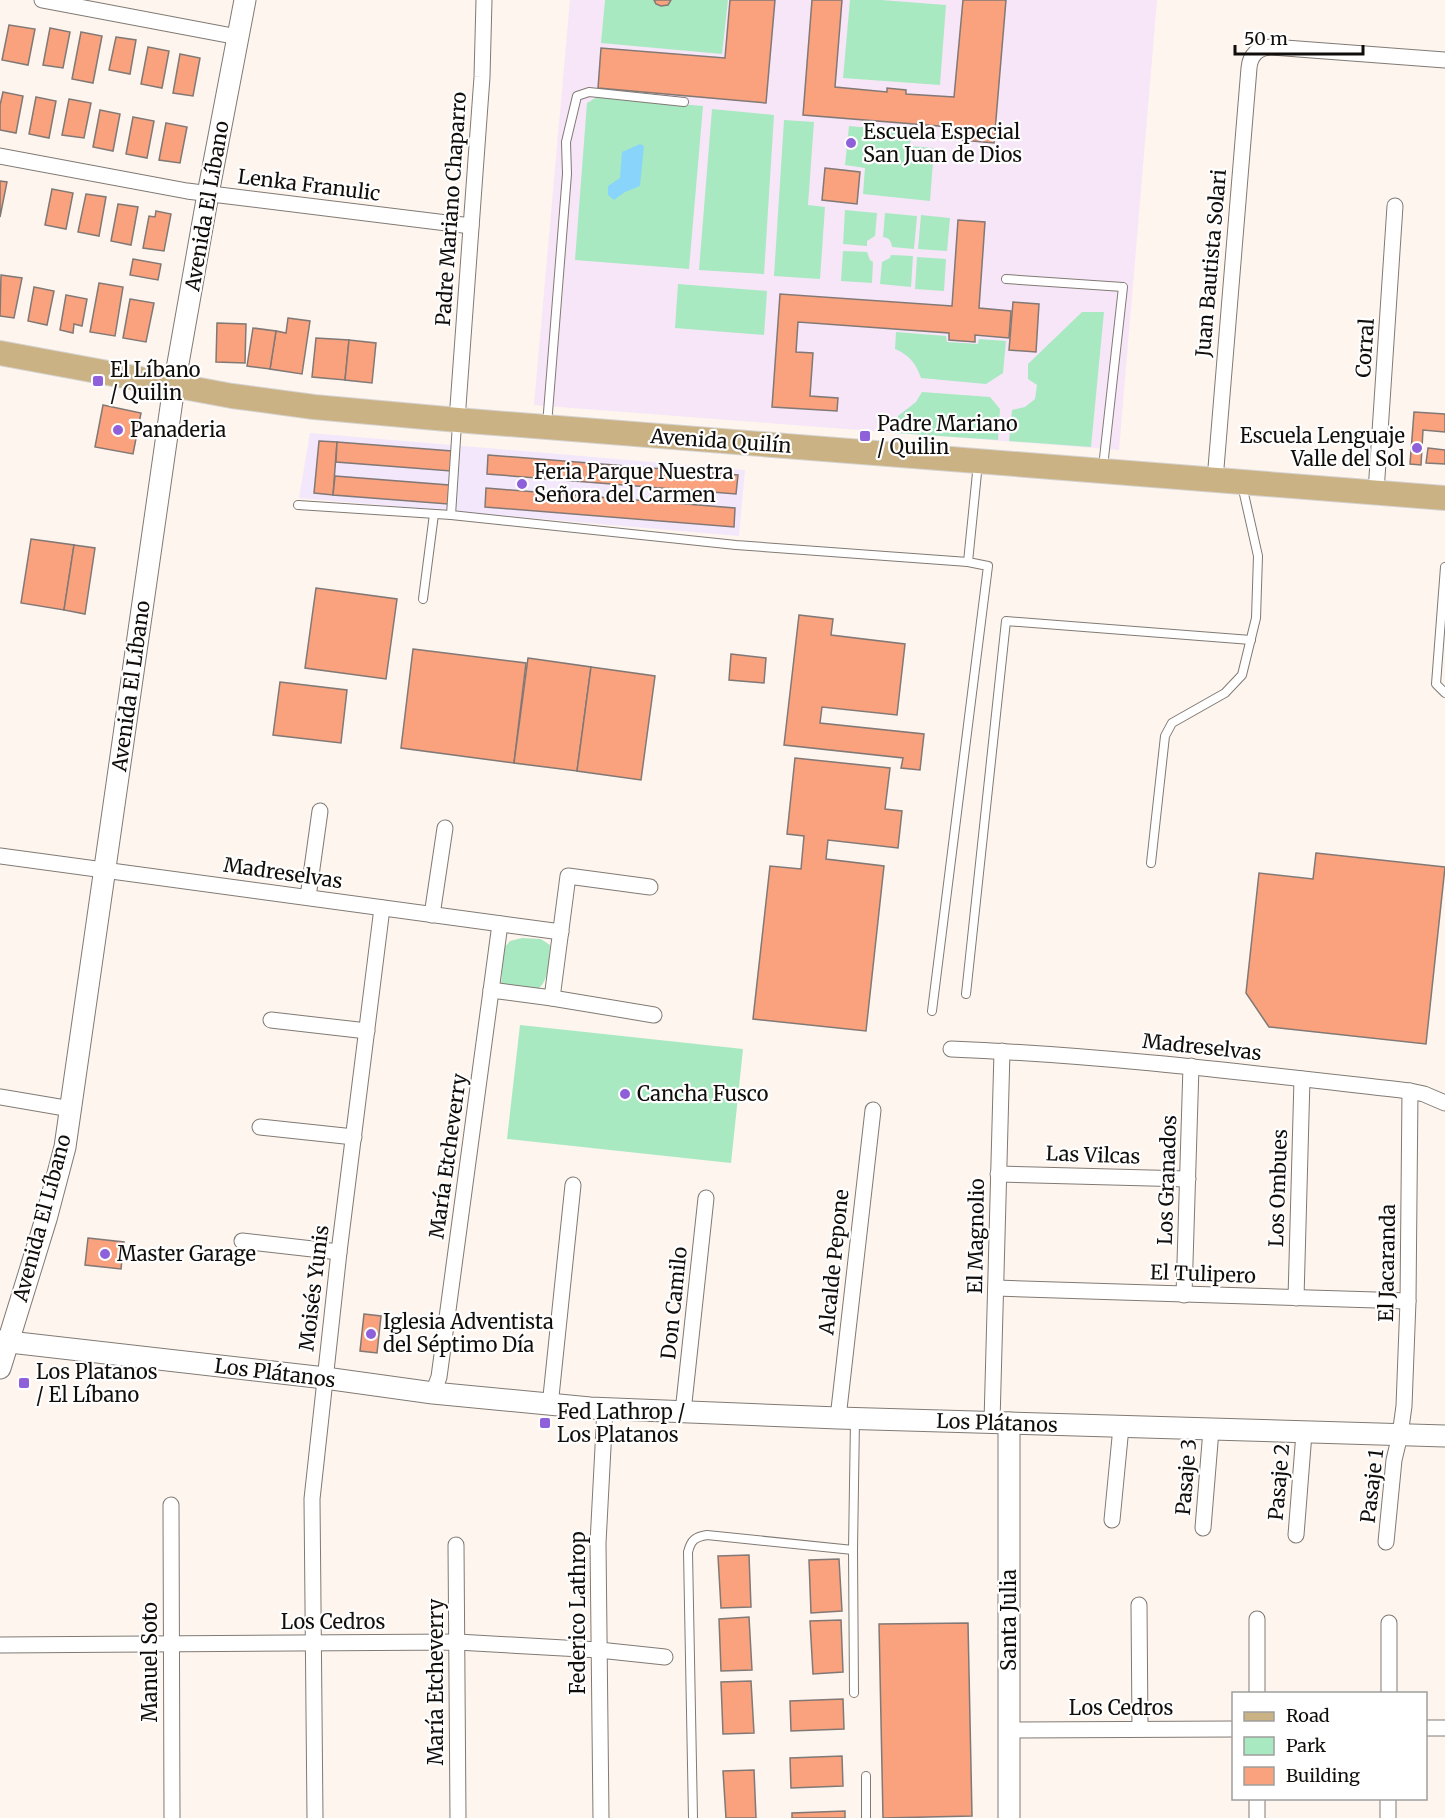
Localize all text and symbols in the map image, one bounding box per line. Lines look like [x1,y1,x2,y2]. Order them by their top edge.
scale bar [1235,18,1362,56]
text: 50 m [1244,27,1288,50]
street label: Padre Mariano Chaparro [430,91,471,327]
street label: Avenida El Líbano [179,119,234,294]
place label: Escuela Especial San Juan de Dios [863,119,1022,167]
marker: Escuela Especial San Juan de Dios [844,136,858,150]
street label: Lenka Franulic [236,163,382,206]
street label: Juan Bautista Solari [1190,168,1231,359]
street label: Corral [1350,317,1379,378]
place label: El Líbano / Quilin [110,357,201,405]
marker: El Líbano / Quilin [91,374,105,388]
place label: Padre Mariano / Quilin [877,411,1018,459]
place label: Panaderia [130,417,226,442]
marker: Panaderia [111,423,125,437]
street label: Avenida Quilín [649,423,792,458]
place label: Escuela Lenguaje Valle del Sol [1240,423,1405,471]
marker: Padre Mariano / Quilin [858,429,872,443]
marker: Escuela Lenguaje Valle del Sol [1410,441,1424,455]
place label: Feria Parque Nuestra Señora del Carmen [534,459,734,507]
marker: Feria Parque Nuestra Señora del Carmen [515,477,529,491]
street label: Avenida El Líbano [106,599,155,774]
street label: Madreselvas [222,852,344,893]
street label: Madreselvas [1141,1028,1263,1065]
street label: María Etcheverry [424,1071,472,1240]
place label: Cancha Fusco [637,1081,769,1106]
marker: Cancha Fusco [618,1087,632,1101]
street label: Los Granados [1152,1114,1181,1245]
street label: Los Ombues [1263,1129,1292,1247]
street label: Avenida El Líbano [7,1131,76,1305]
street label: Las Vilcas [1045,1140,1141,1169]
street label: El Magnolio [962,1178,989,1294]
street label: Alcalde Pepone [813,1188,854,1337]
street label: El Jacaranda [1373,1204,1400,1322]
street label: Moisés Yunis [293,1224,334,1352]
place label: Master Garage [117,1241,256,1266]
street label: Don Camilo [655,1245,692,1360]
marker: Master Garage [98,1247,112,1261]
street label: El Tulipero [1150,1259,1257,1288]
place label: Iglesia Adventista del Séptimo Día [383,1309,554,1357]
marker: Iglesia Adventista del Séptimo Día [364,1327,378,1341]
street label: Los Plátanos [213,1353,337,1392]
place label: Los Platanos / El Líbano [36,1359,158,1407]
marker: Los Platanos / El Líbano [17,1376,31,1390]
place label: Fed Lathrop / Los Platanos [557,1399,686,1447]
street label: Los Plátanos [936,1408,1058,1437]
marker: Fed Lathrop / Los Platanos [538,1416,552,1430]
street label: Pasaje 3 [1170,1438,1201,1516]
street label: Pasaje 2 [1263,1442,1294,1521]
street label: Pasaje 1 [1355,1448,1388,1524]
street label: Federico Lathrop [565,1531,590,1695]
street label: Santa Julia [996,1569,1021,1671]
street label: María Etcheverry [423,1598,448,1765]
street label: Manuel Soto [137,1602,162,1722]
street label: Los Cedros [281,1609,385,1634]
legend [1232,1692,1427,1800]
street label: Los Cedros [1069,1695,1173,1720]
text: Road [1286,1704,1330,1727]
text: Park [1286,1734,1327,1757]
text: Building [1286,1764,1360,1787]

